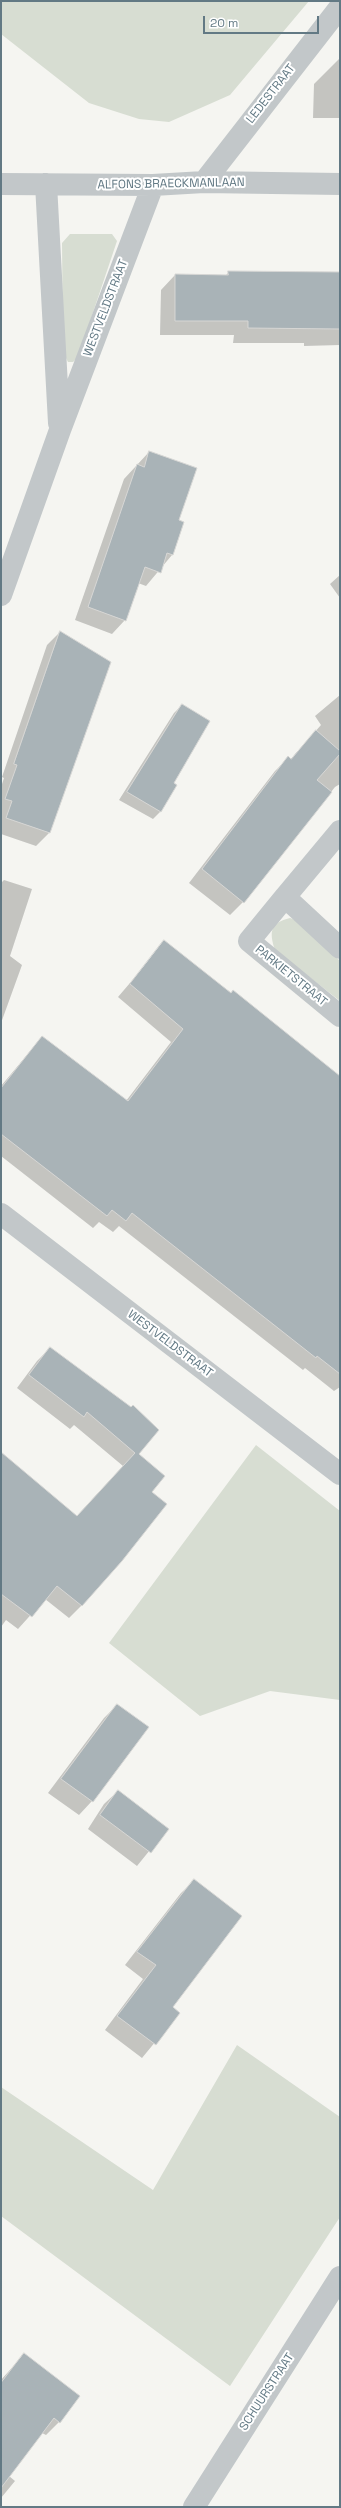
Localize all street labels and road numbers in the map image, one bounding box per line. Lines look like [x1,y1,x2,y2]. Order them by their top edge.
street label: LEDESTRAAT [243,62,299,126]
street label: ALFONS BRAECKMANLAAN [97,176,245,192]
street label: WESTVELDSTRAAT [81,257,131,359]
street label: PARKIETSTRAAT [252,943,330,1009]
street label: WESTVELDSTRAAT [125,1307,215,1381]
street label: SCHUURSTRAAT [237,2351,297,2433]

